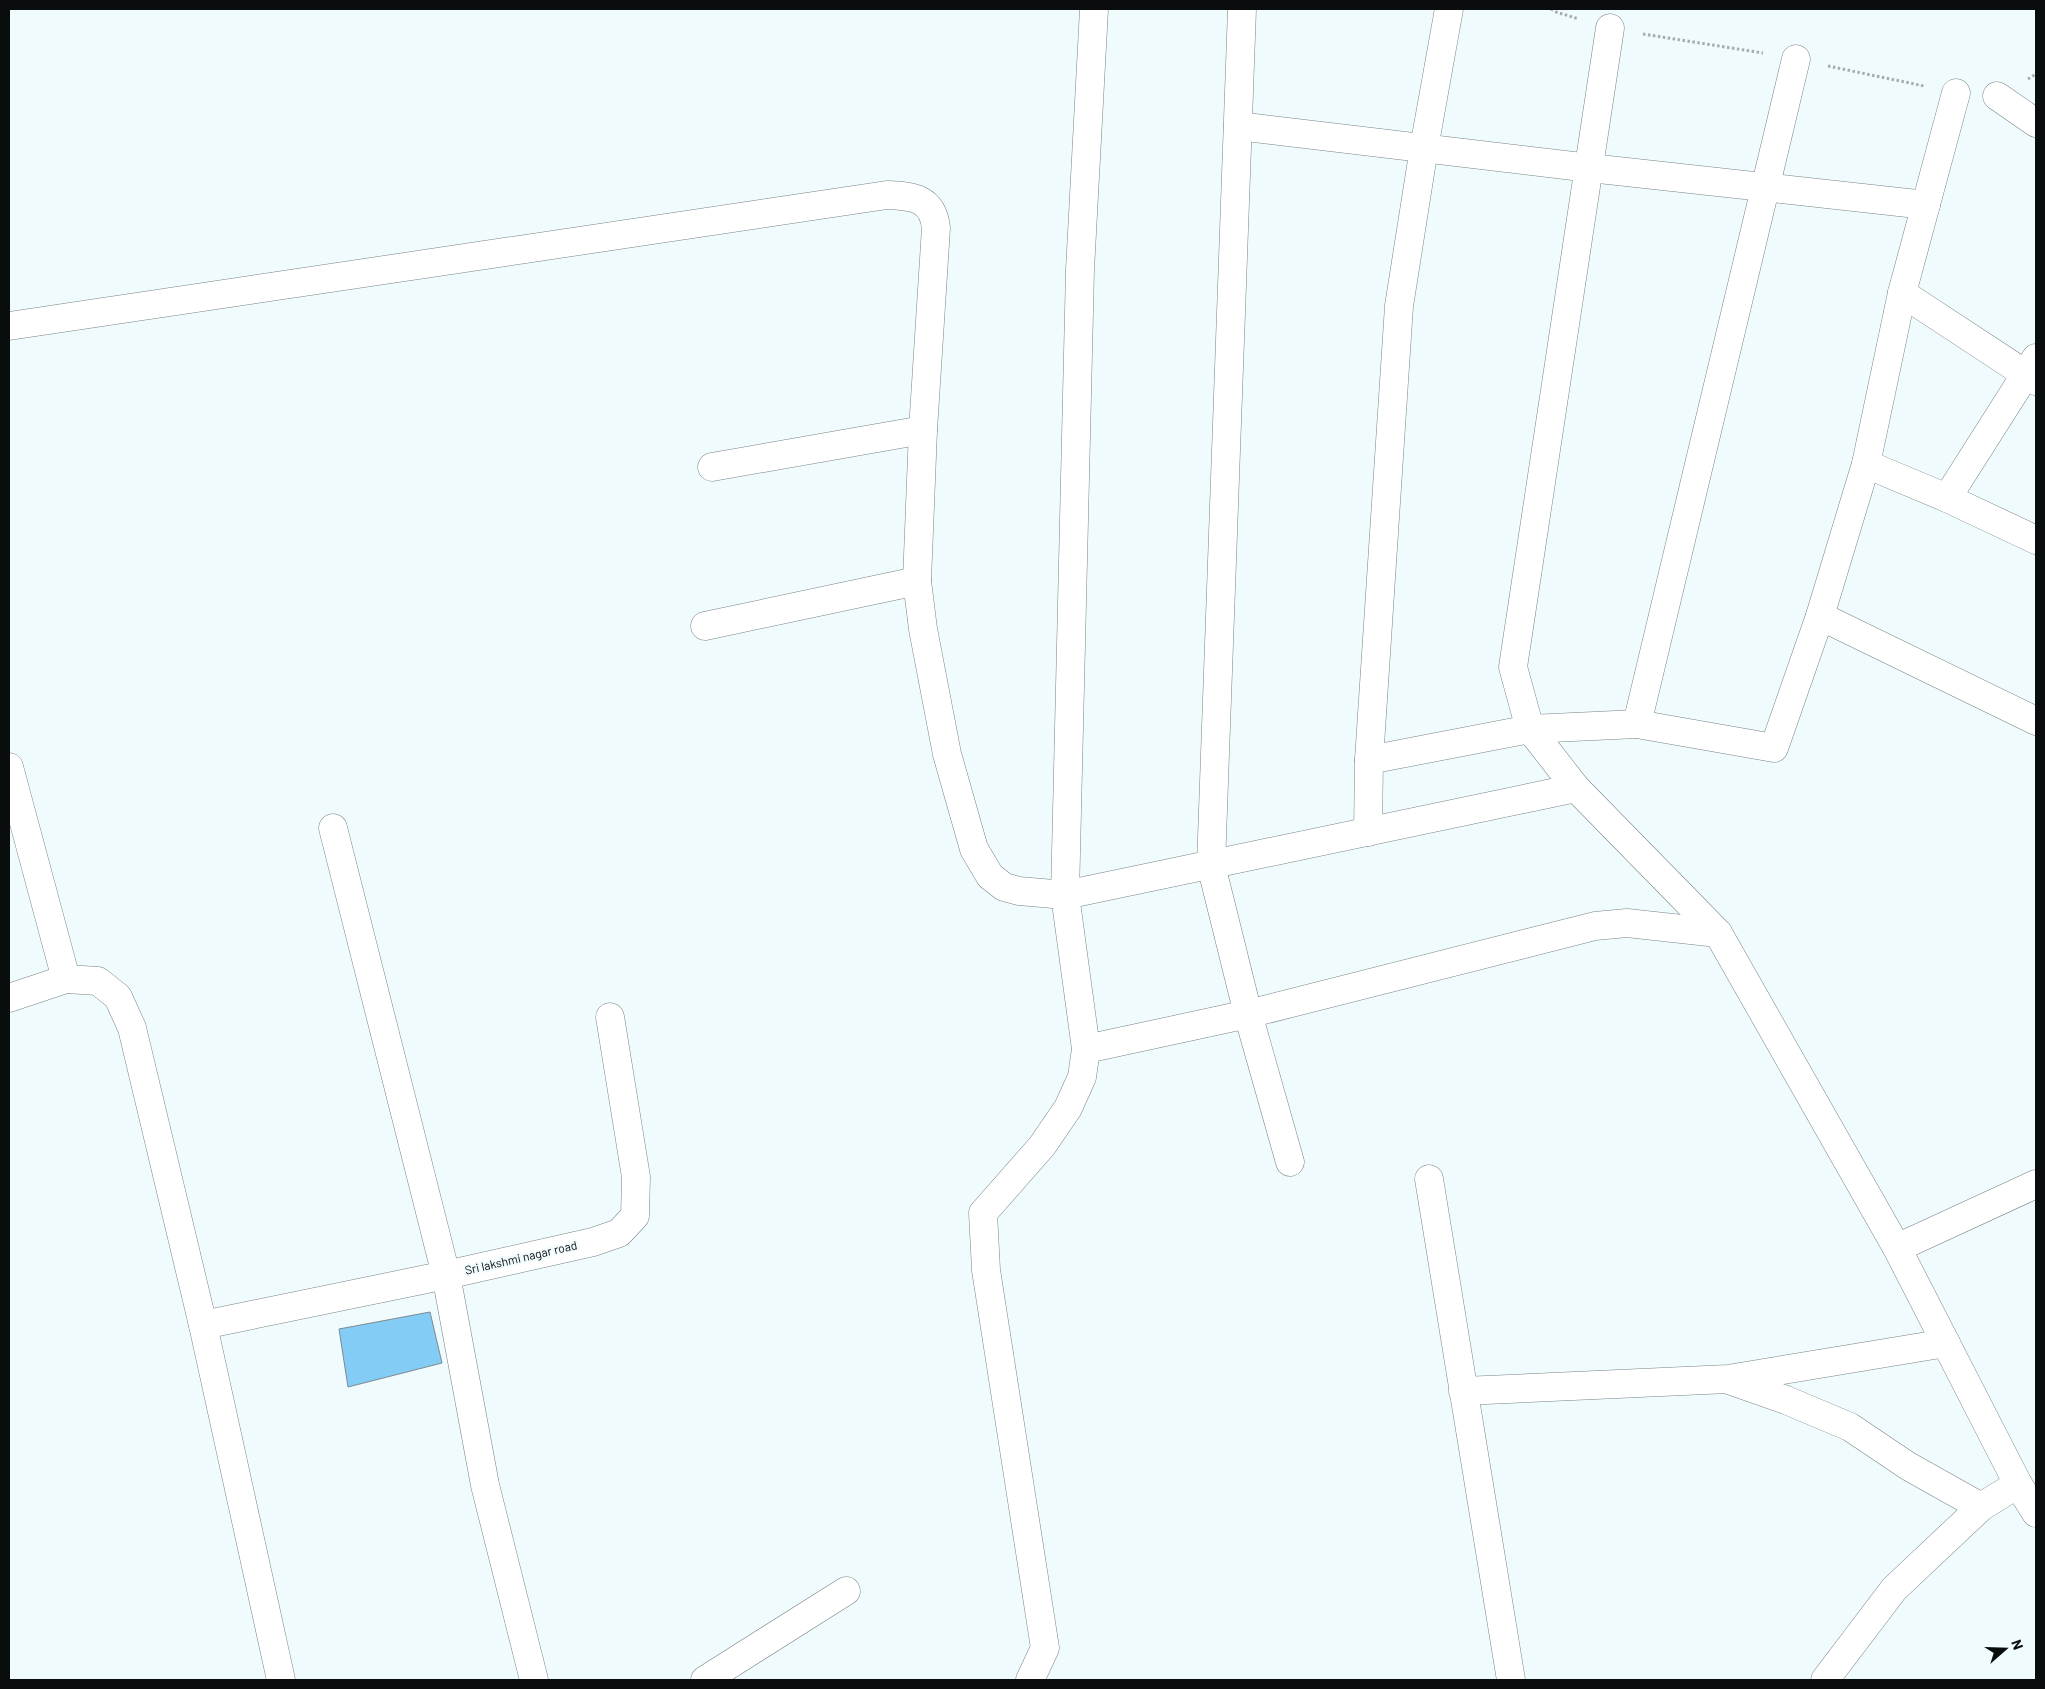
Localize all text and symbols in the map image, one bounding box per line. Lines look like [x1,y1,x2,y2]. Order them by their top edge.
street label: Sri lakshmi nagar road [463,1237,578,1277]
north arrow [1980,1624,2030,1674]
text: N [2008,1637,2027,1652]

